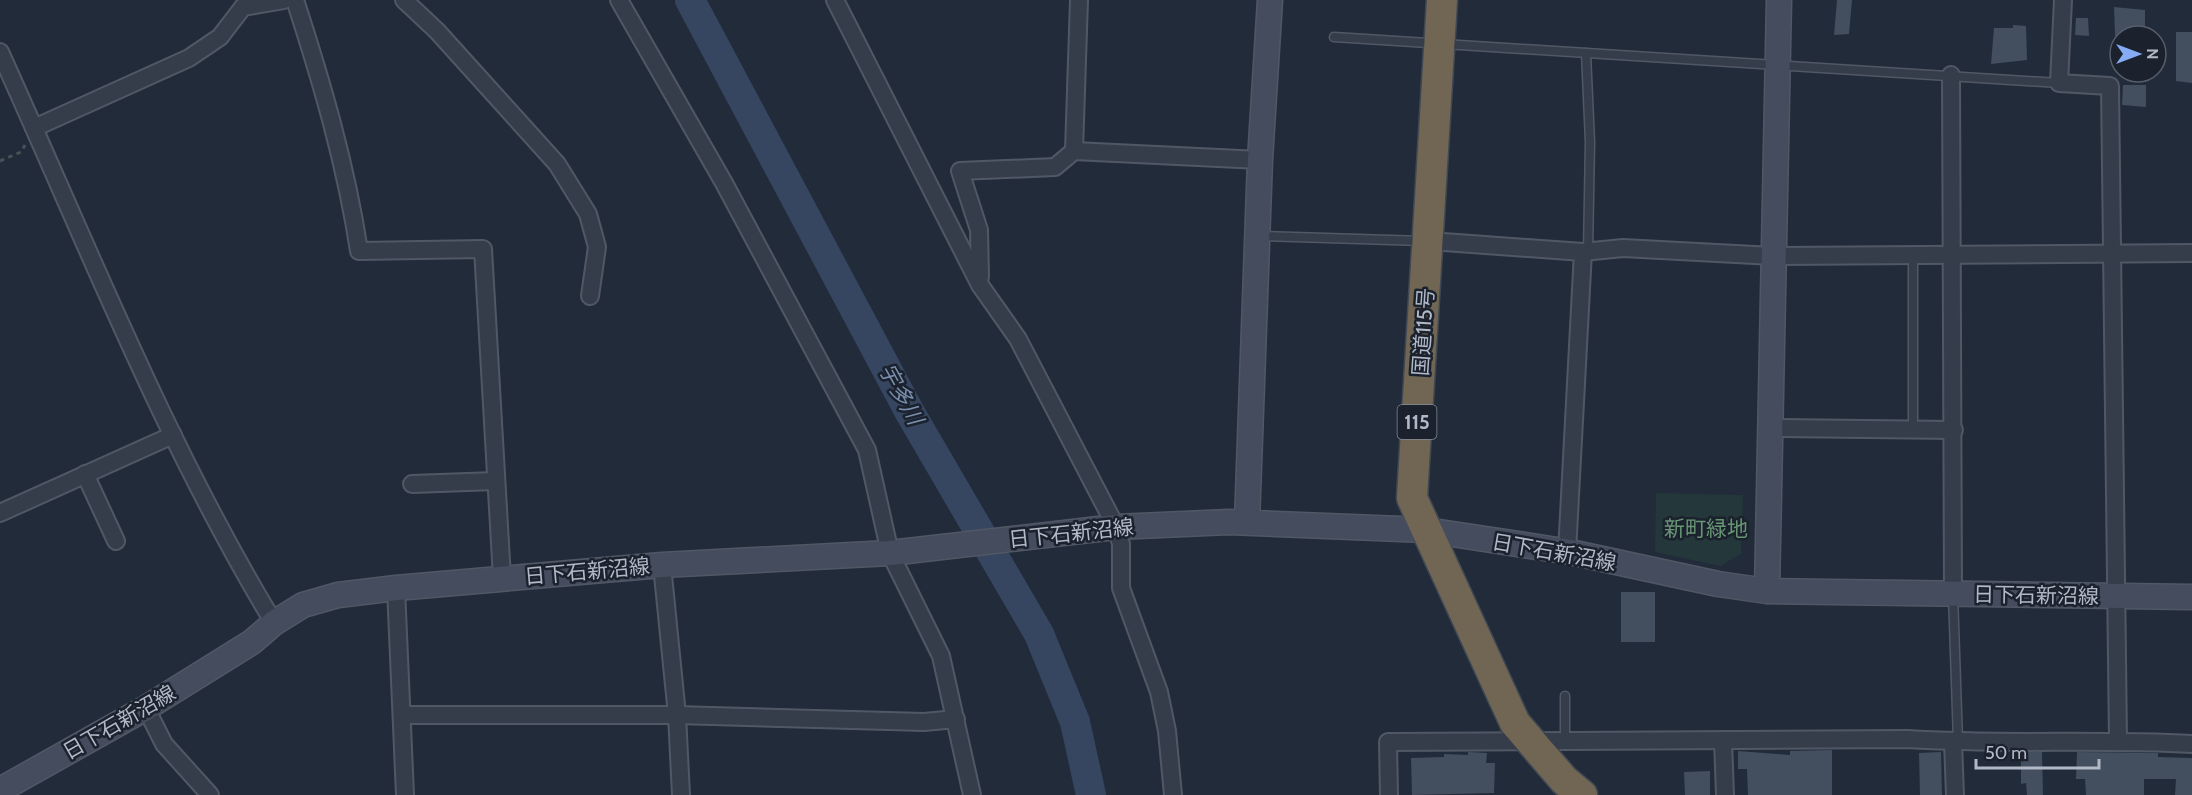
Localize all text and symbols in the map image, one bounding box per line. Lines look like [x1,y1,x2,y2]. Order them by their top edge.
north arrow [2108,24,2168,84]
text: N [2143,48,2162,60]
street label: 国道115号 [1407,287,1439,377]
water label: 宇多川 [873,359,930,431]
road number: 115 [1398,405,1436,439]
street label: 日下石新沼線 [1007,514,1135,552]
park label: 新町緑地 [1664,516,1748,541]
street label: 日下石新沼線 [1490,529,1618,575]
street label: 日下石新沼線 [523,553,651,589]
street label: 日下石新沼線 [1973,581,2099,609]
street label: 日下石新沼線 [58,680,180,764]
scale bar [1976,732,2099,770]
text: 50 m [1985,742,2027,764]

